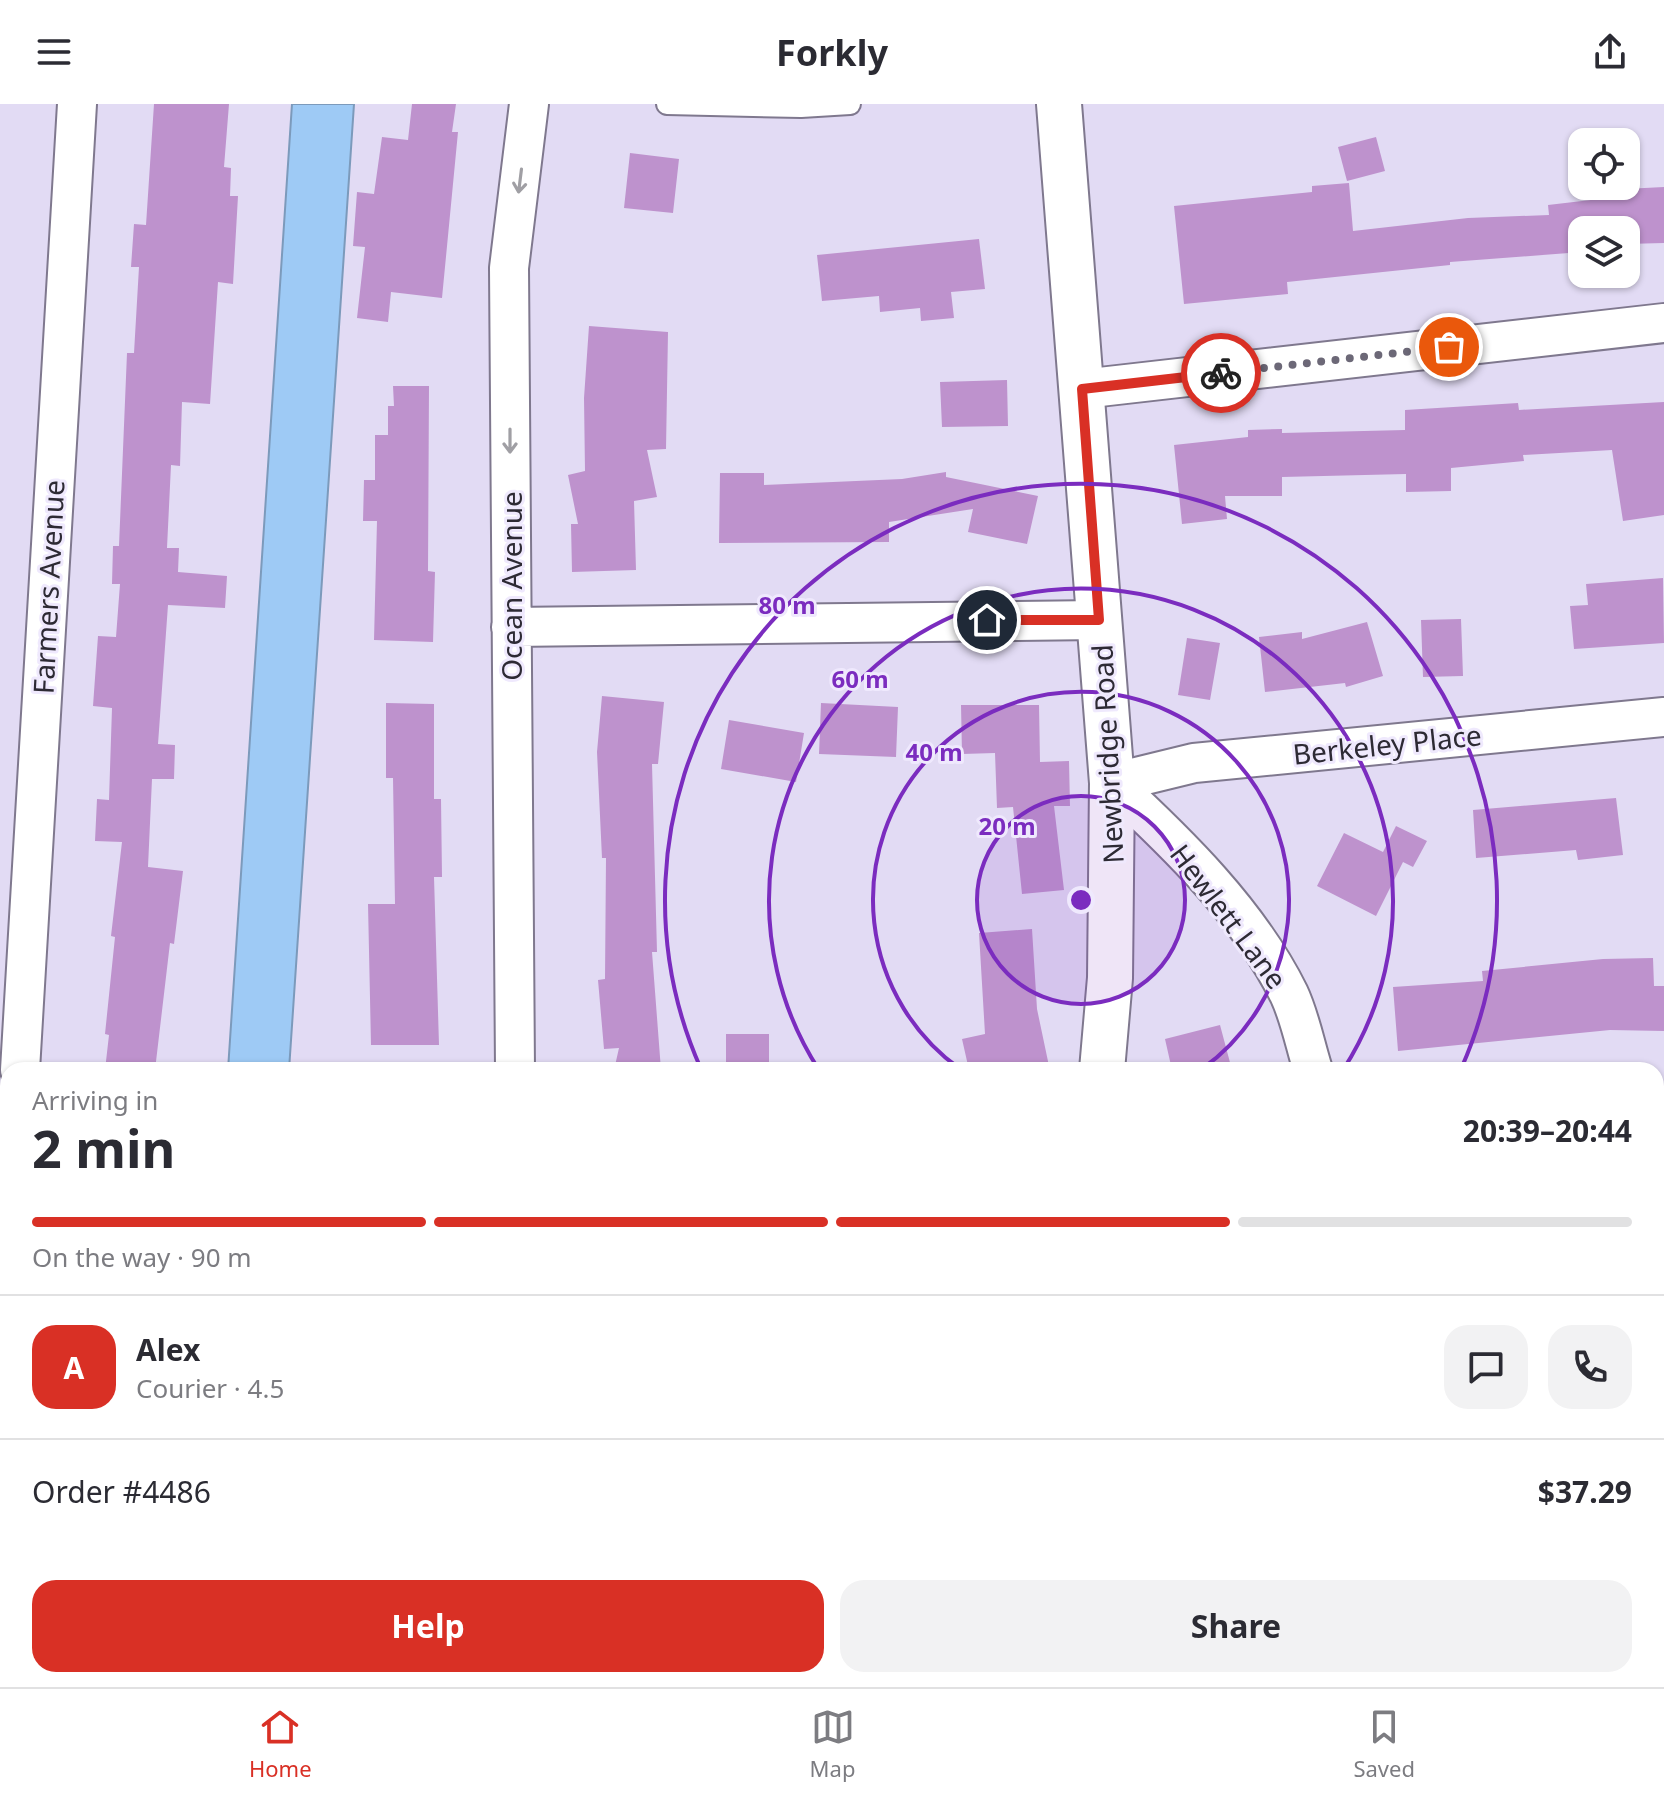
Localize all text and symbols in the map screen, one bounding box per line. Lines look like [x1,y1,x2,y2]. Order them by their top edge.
text: Forkly [776,28,888,77]
icon: menu [32,30,76,74]
icon: share [1588,30,1632,74]
map controls [1568,128,1640,288]
button: locate [1568,128,1640,200]
one-way arrow [512,168,527,194]
button: layers [1568,216,1640,288]
pin [1415,313,1483,381]
icon: bag [1427,325,1471,369]
courier [1181,333,1261,413]
icon: bike [1199,351,1243,395]
one-way arrow [502,427,518,454]
street label: Farmers Avenue [23,479,73,695]
street label: Ocean Avenue [492,491,530,681]
pin [953,586,1021,654]
text: 80 m [758,588,816,621]
icon: home [965,598,1009,642]
street label: Newbridge Road [1082,643,1132,865]
text: 60 m [831,662,889,695]
street label: Berkeley Place [1291,715,1483,773]
text: 40 m [905,735,963,768]
text: 20 m [978,809,1036,842]
street label: Hewlett Lane [1162,836,1296,996]
centre of rings [1067,886,1095,914]
text: Arriving in [32,1082,158,1118]
text: 20:39–20:44 [1463,1110,1632,1151]
text: 2 min [32,1112,175,1183]
text: On the way · 90 m [32,1239,252,1275]
button: chat [1444,1325,1528,1409]
button: phone [1548,1325,1632,1409]
text: Alex [136,1329,200,1370]
text: A [64,1347,84,1388]
text: Courier · 4.5 [136,1370,284,1406]
text: Order #4486 [32,1471,211,1512]
text: $37.29 [1538,1471,1632,1512]
button: Help [32,1580,824,1672]
button: Share [840,1580,1632,1672]
tab: Home [249,1705,312,1783]
tab: Map [810,1705,855,1783]
tab: Saved [1353,1705,1415,1783]

